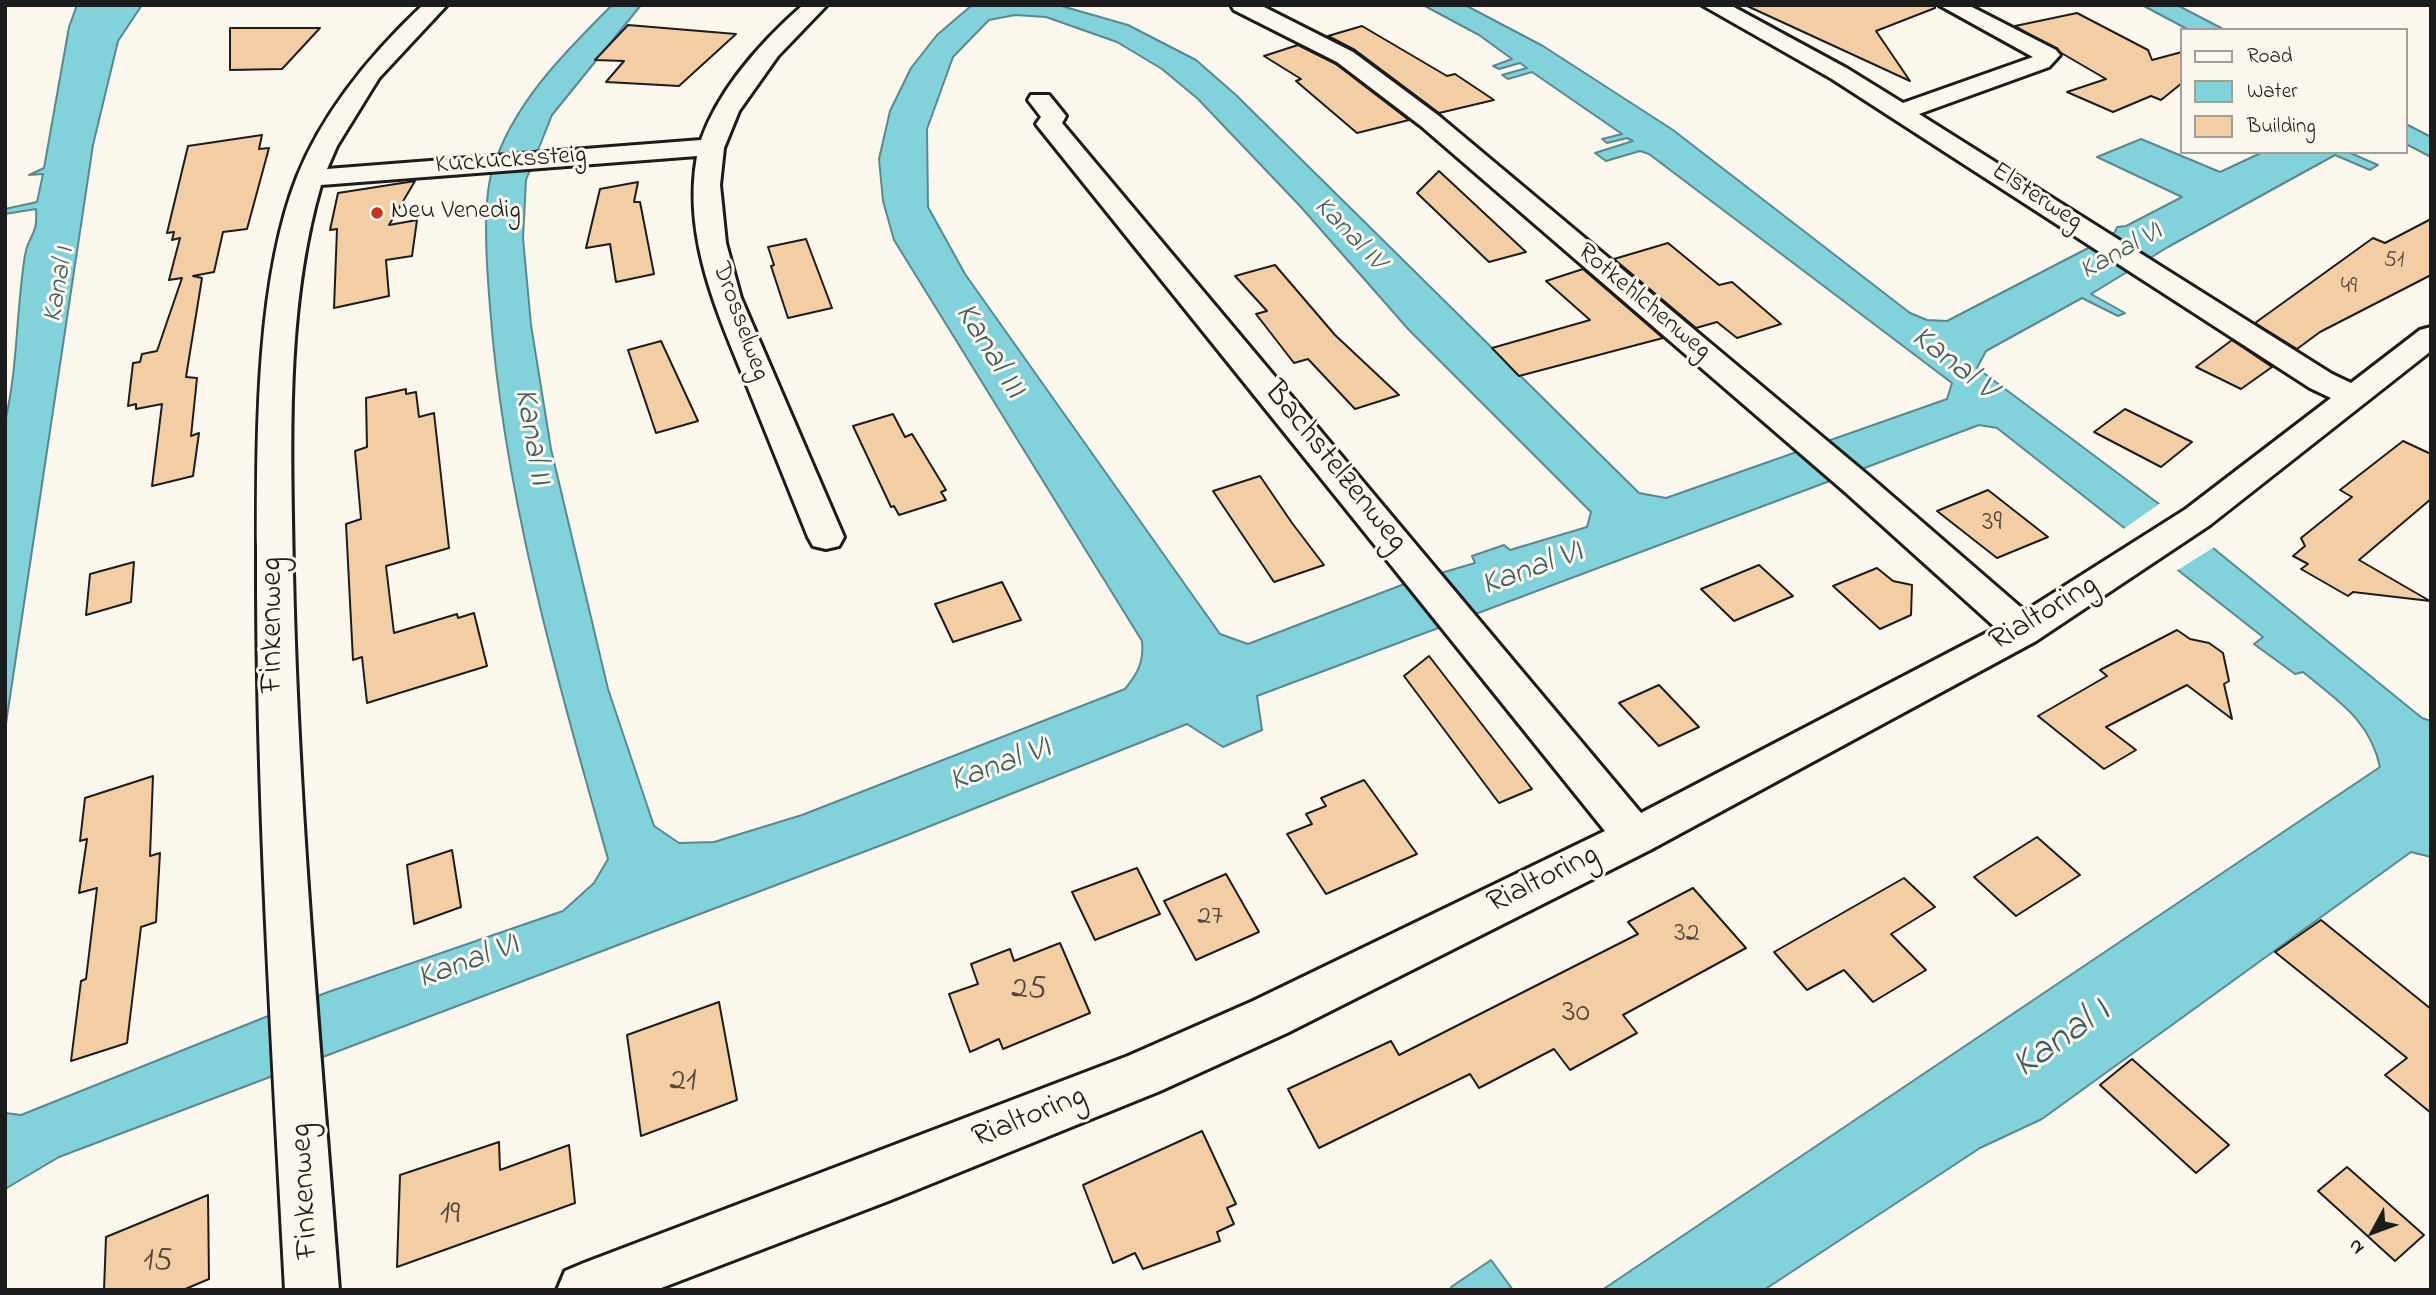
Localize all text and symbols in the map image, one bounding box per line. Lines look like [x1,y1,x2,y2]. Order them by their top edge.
legend [2180,28,2408,154]
text: Road [2247,42,2293,72]
text: Water [2247,77,2298,107]
text: Building [2247,112,2316,142]
street label: Kuckuckssteig [434,141,588,183]
street label: Elsterweg [1985,157,2087,239]
water label: Kanal IV [1305,191,1391,279]
place label: Neu Venedig [391,197,521,229]
marker: Neu Venedig [369,205,385,221]
water label: Kanal VI [2075,217,2169,289]
street label: Rotkehlchenweg [1570,238,1716,368]
water label: Kanal I [38,245,84,325]
house number: 51 [2384,248,2404,276]
street label: Drosselweg [703,259,775,385]
house number: 49 [2341,274,2357,302]
water label: Kanal III [943,297,1033,407]
water label: Kanal V [1902,319,2002,411]
street label: Bachstelzenweg [1254,375,1414,561]
water label: Kanal II [502,386,558,488]
house number: 39 [1982,507,2002,541]
water label: Kanal VI [1477,534,1589,608]
street label: Finkenweg [256,557,294,693]
street label: Rialtoring [1984,568,2106,662]
water label: Kanal VI [945,730,1057,804]
street label: Rialtoring [1482,838,1606,924]
house number: 27 [1197,901,1223,935]
house number: 32 [1674,918,1700,952]
water label: Kanal VI [413,927,525,1001]
house number: 25 [1011,972,1047,1012]
water label: Kanal I [2005,990,2121,1092]
house number: 30 [1562,995,1590,1035]
house number: 21 [670,1064,696,1104]
street label: Rialtoring [967,1079,1093,1159]
street label: Finkenweg [284,1122,330,1260]
house number: 19 [440,1197,460,1237]
north arrow [2338,1197,2408,1267]
text: N [2342,1232,2371,1260]
house number: 15 [143,1244,173,1284]

